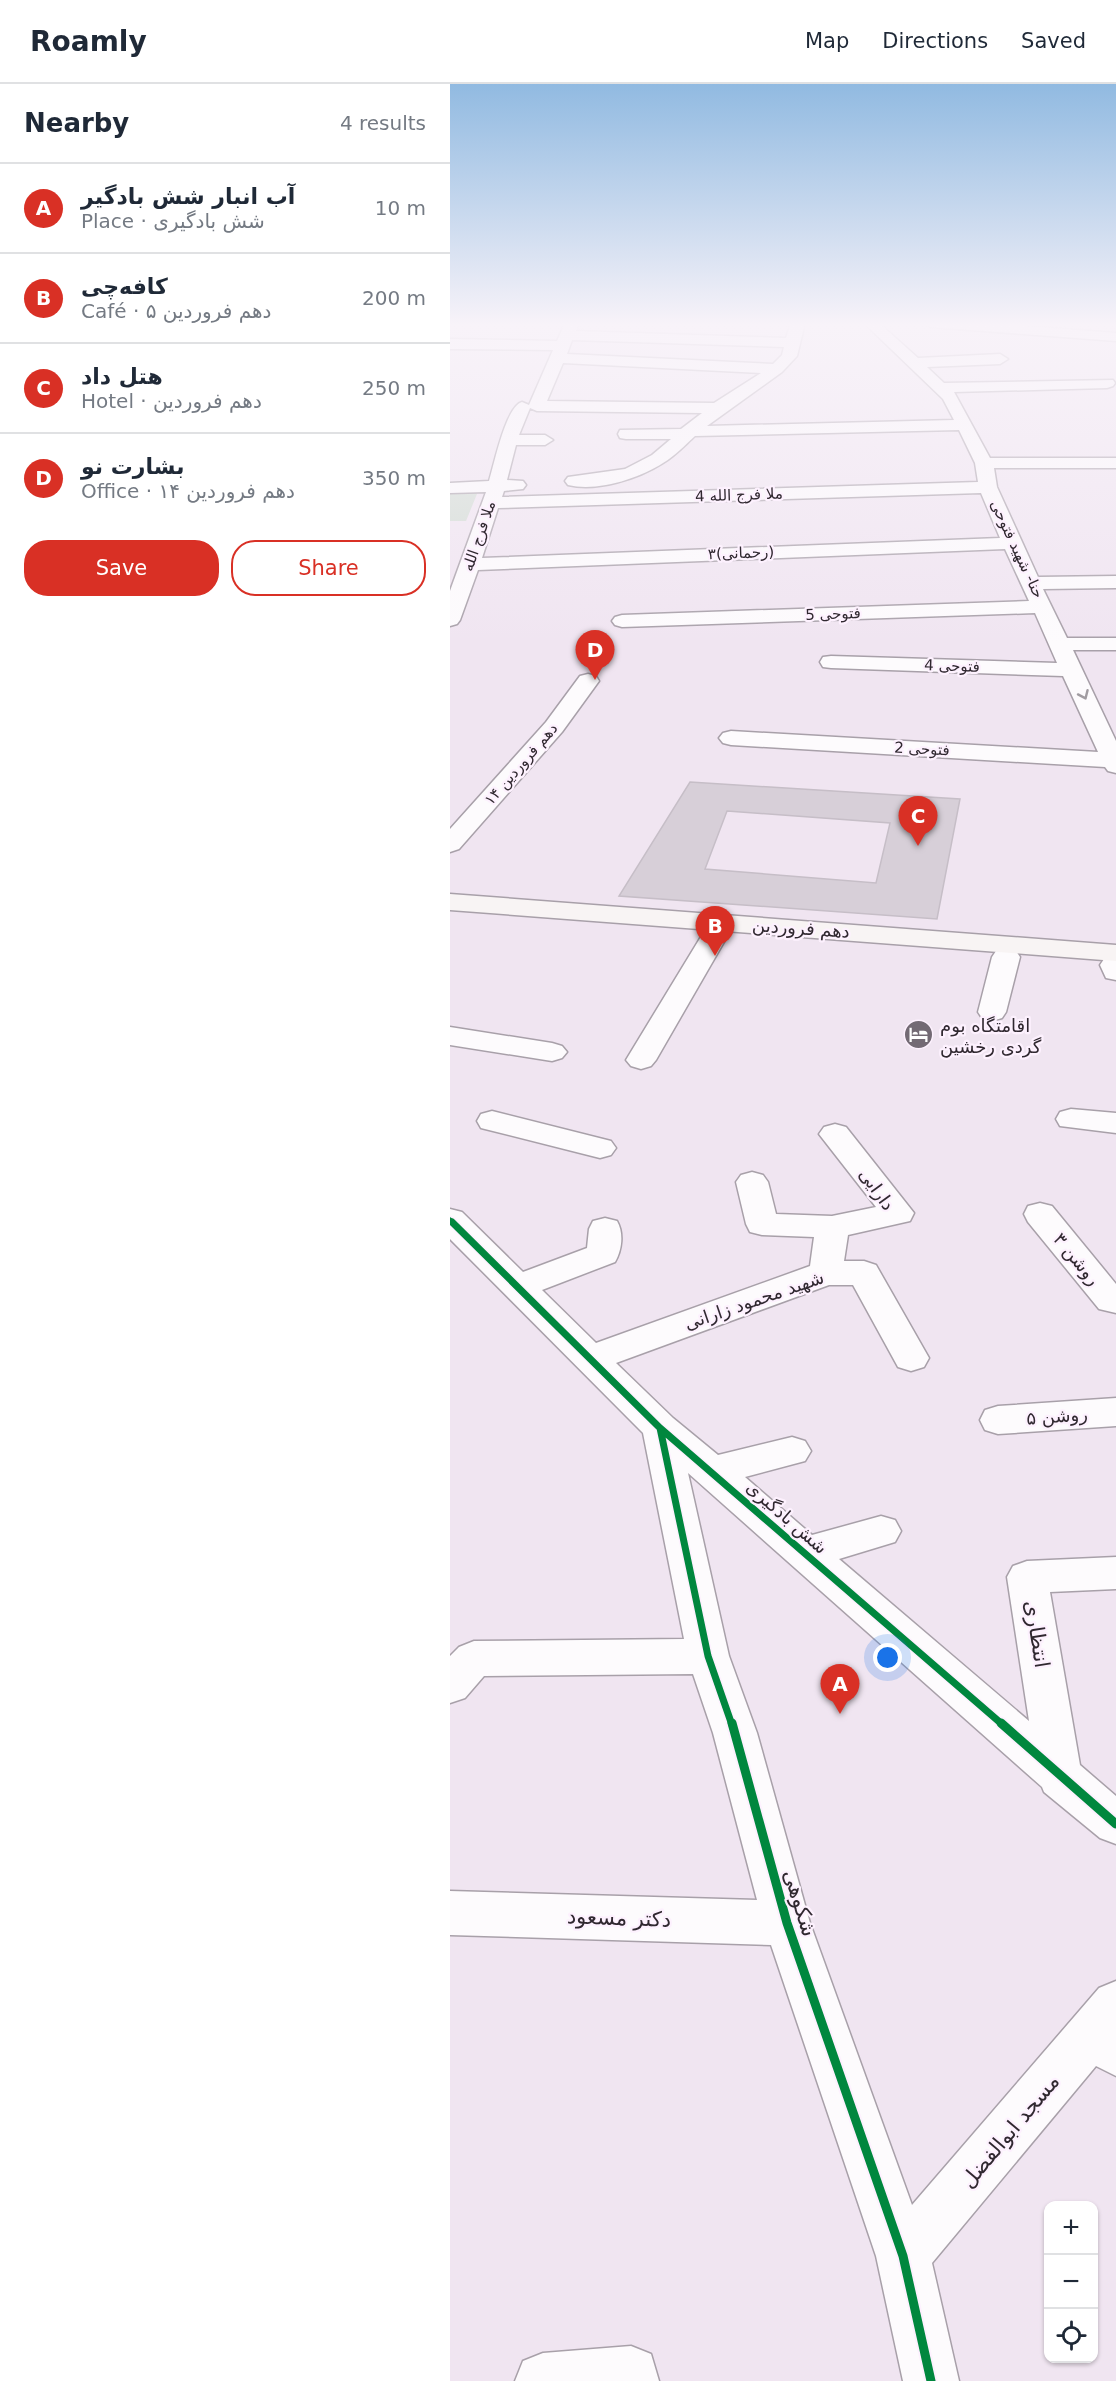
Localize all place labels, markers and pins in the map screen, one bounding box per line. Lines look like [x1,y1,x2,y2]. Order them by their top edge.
pin: D [576,630,614,680]
pin: C [898,796,938,846]
pin: B [696,906,734,956]
place label: اقامتگاه بوم گردی رخشین [940,1015,1042,1058]
hotel icon: اقامتگاه بوم گردی رخشین [903,1019,935,1051]
pin: A [820,1664,860,1714]

